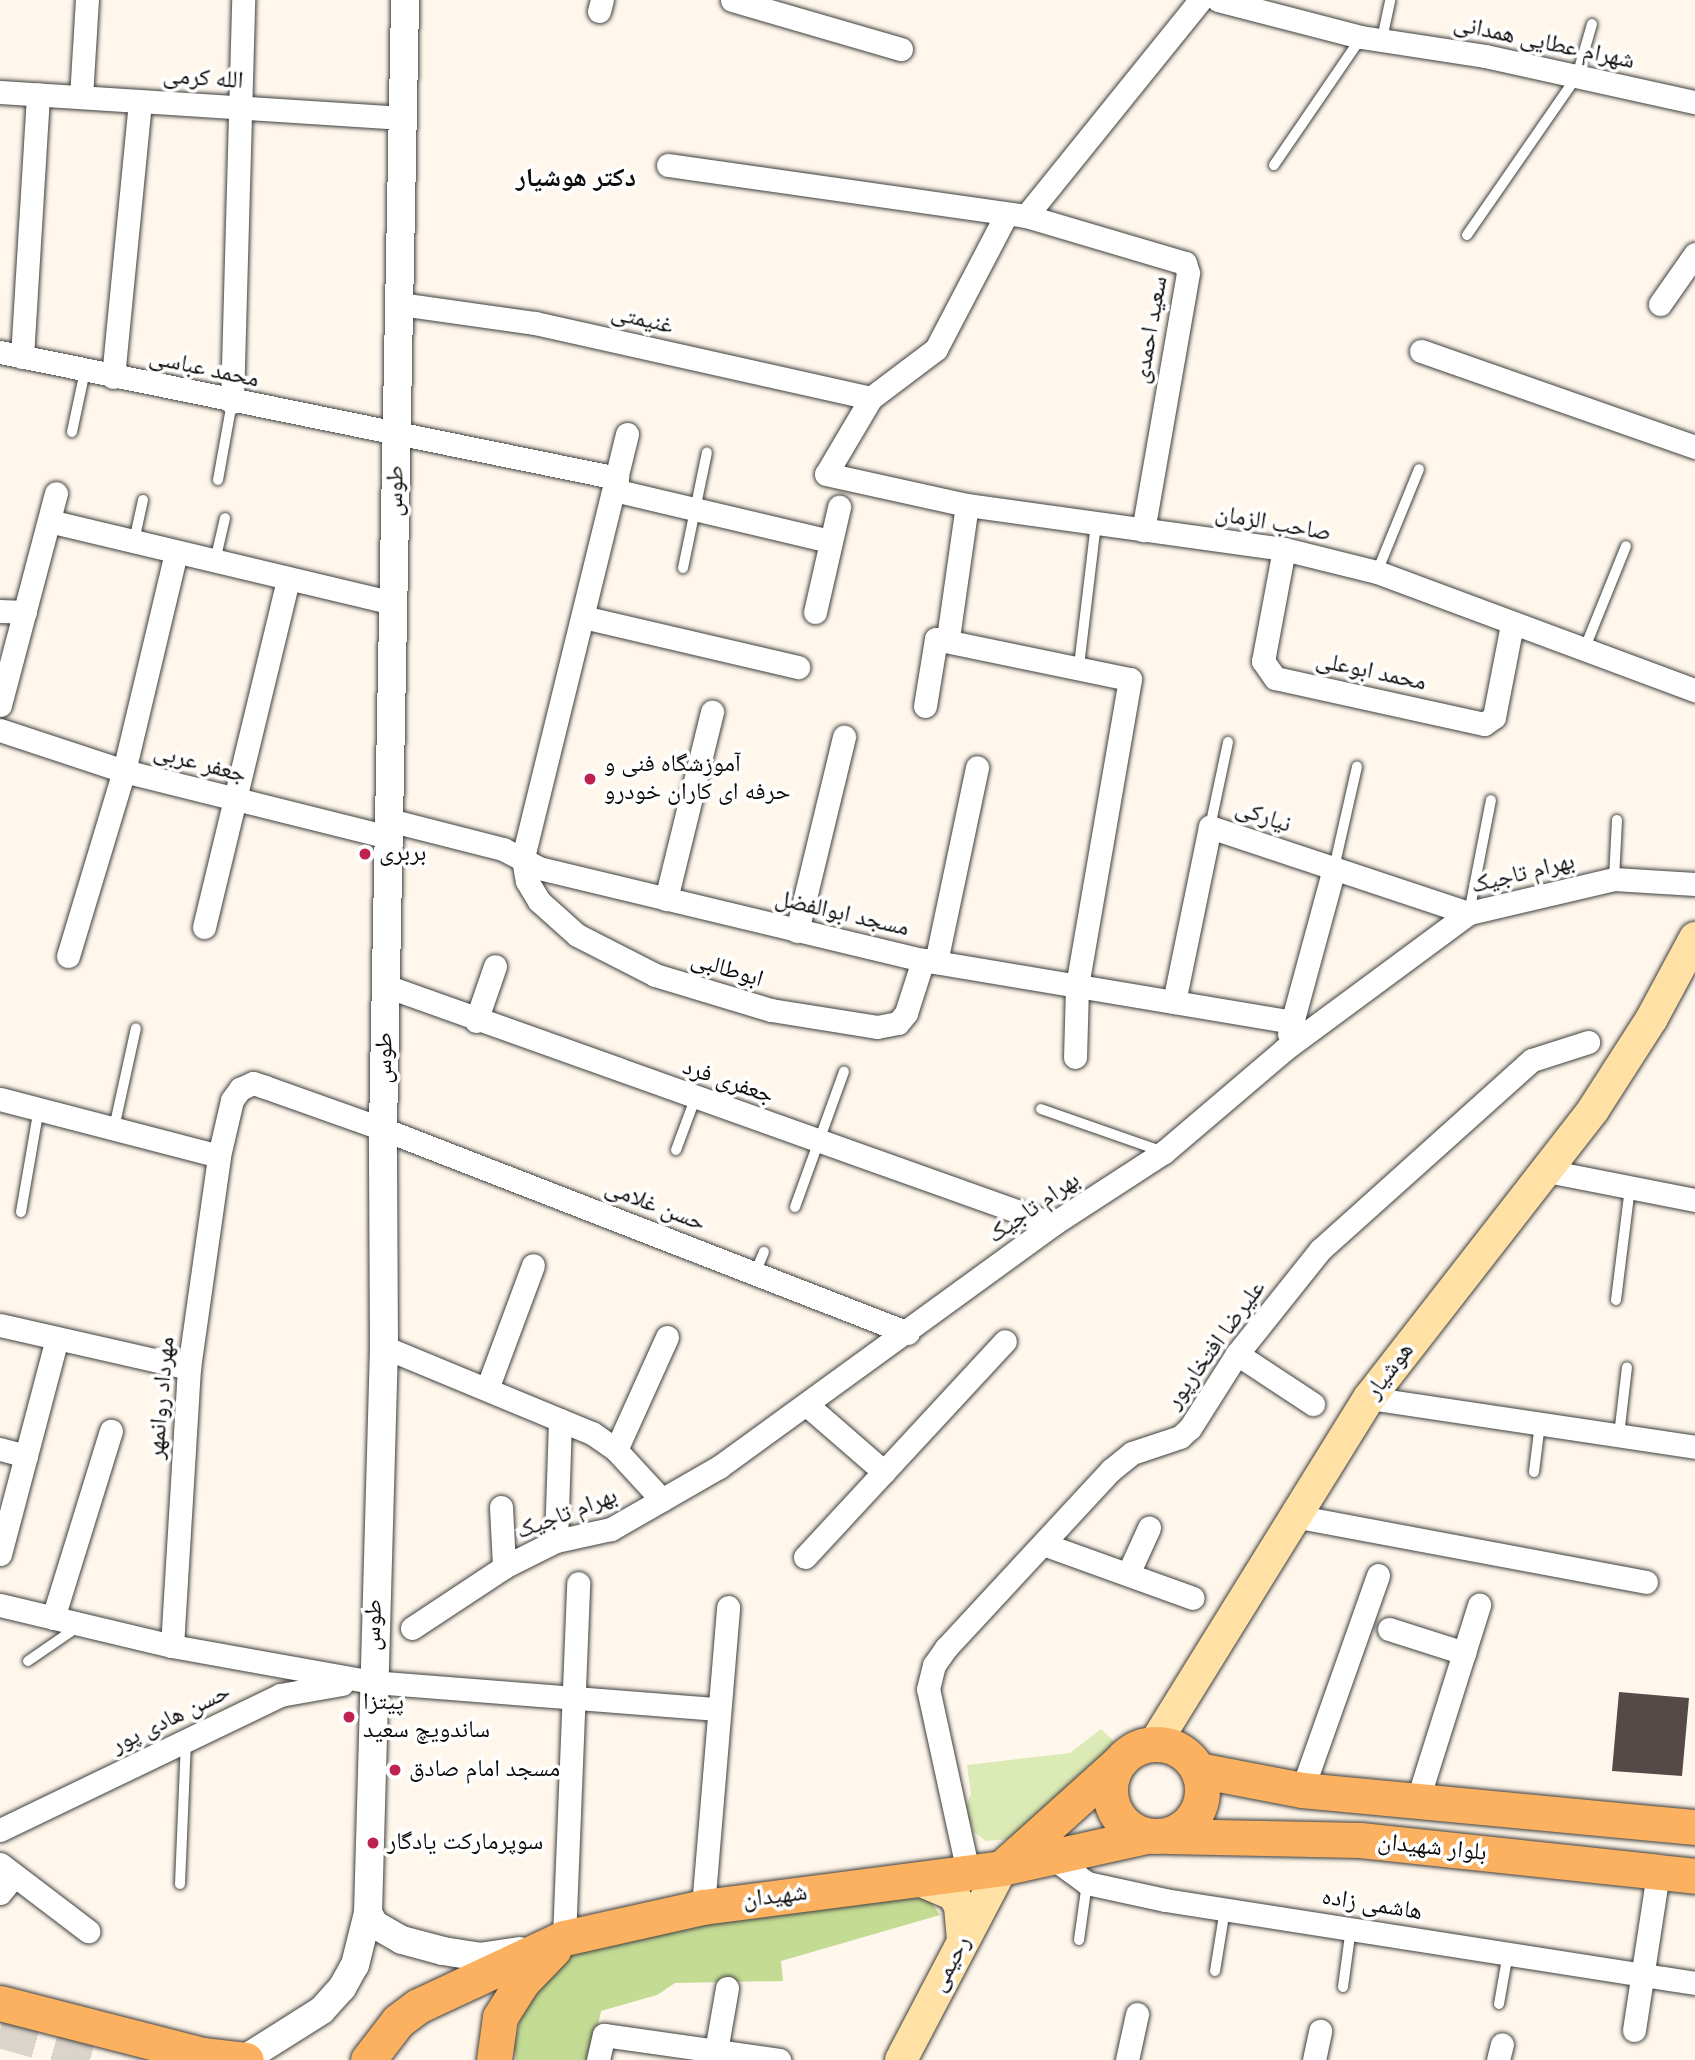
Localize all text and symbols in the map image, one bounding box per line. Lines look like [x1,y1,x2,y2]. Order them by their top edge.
street label: شهرام عطایی همدانی [1451,10,1637,76]
street label: الله کرمی [162,62,244,96]
district label: دکتر هوشیار [516,163,636,195]
street label: سعید احمدی [1127,274,1175,386]
street label: غنیمتی [608,299,676,341]
street label: محمد عباسی [146,343,262,395]
street label: طوس [381,465,411,517]
street label: صاحب الزمان [1213,500,1333,548]
street label: محمد ابوعلی [1313,646,1429,698]
street label: جعفر عربی [150,738,250,790]
place label: آموزشگاه فنی و حرفه ای کاران خودرو [604,751,790,807]
marker: آموزشگاه فنی و حرفه ای کاران خودرو [582,771,598,787]
street label: نیارکی [1231,794,1295,840]
place label: بربری [379,840,426,868]
marker: بربری [357,846,373,862]
street label: بهرام تاجیک [1468,847,1578,901]
street label: مسجد ابوالفضل [772,885,912,943]
street label: ابوطالبی [687,945,767,995]
street label: طوس [370,1032,400,1084]
street label: جعفری فرد [679,1053,777,1111]
street label: بهرام تاجیک [982,1166,1086,1250]
street label: حسن غلامی [601,1174,709,1238]
street label: علیرضا افتخارپور [1160,1275,1272,1415]
street label: مهرداد روانمهر [142,1336,182,1460]
street label: هوشیار [1359,1337,1421,1405]
street label: بهرام تاجیک [512,1482,622,1546]
street label: طوس [359,1599,389,1651]
street label: حسن هادی پور [107,1678,235,1760]
place label: پیتزا ساندویچ سعید [363,1689,490,1745]
marker: پیتزا ساندویچ سعید [341,1709,357,1725]
place label: مسجد امام صادق [409,1756,560,1784]
marker: مسجد امام صادق [387,1762,403,1778]
street label: بلوار شهیدان [1376,1828,1488,1868]
place label: سوپرمارکت یادگار [387,1829,543,1857]
marker: سوپرمارکت یادگار [365,1835,381,1851]
street label: شهیدان [741,1879,809,1915]
street label: هاشمی زاده [1320,1883,1424,1927]
street label: رحیمی [924,1931,978,1997]

